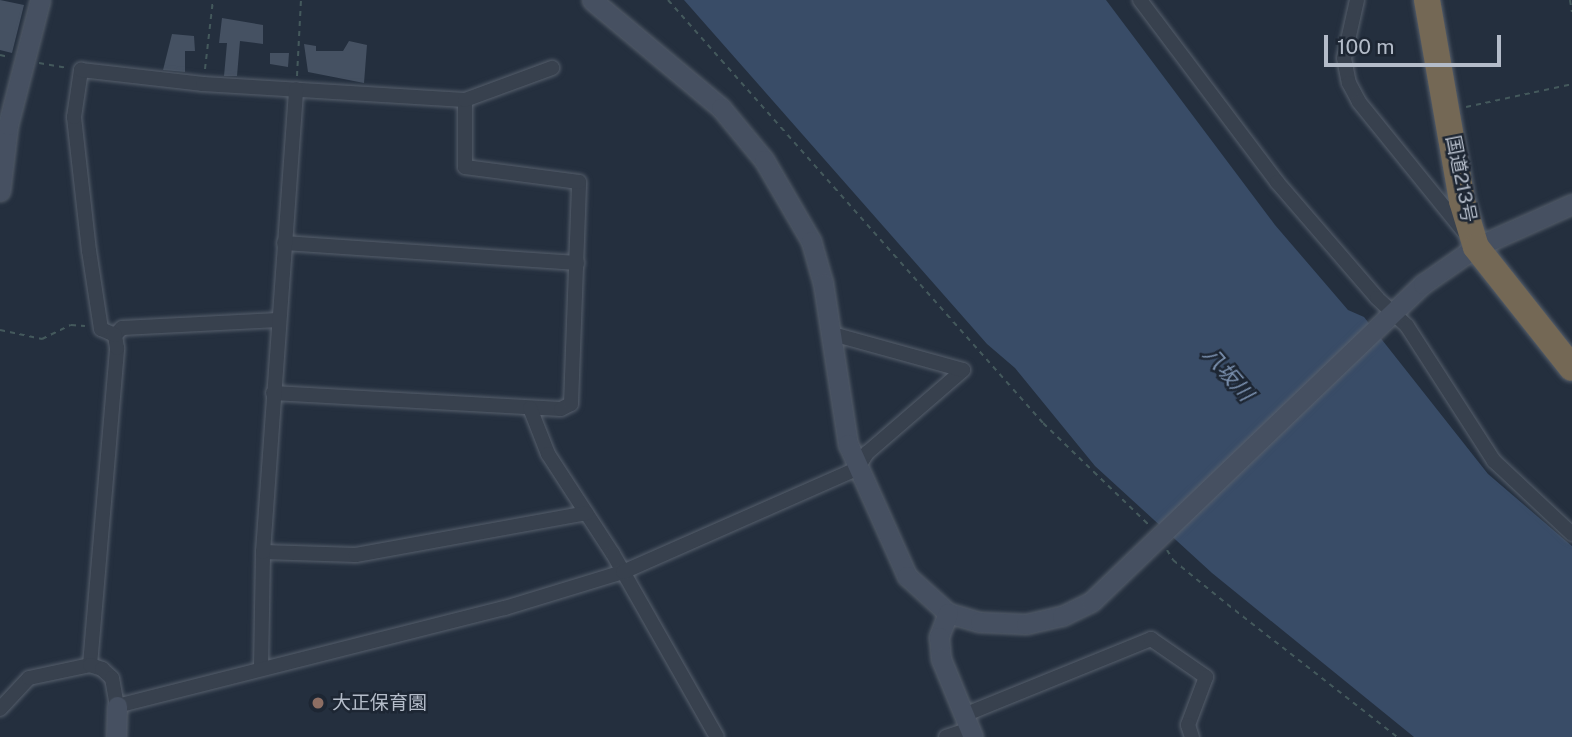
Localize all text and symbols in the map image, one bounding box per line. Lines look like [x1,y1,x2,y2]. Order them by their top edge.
scale bar [1327,21,1504,65]
text: 100 m [1337,34,1394,59]
street label: 国道213号 [1441,134,1481,224]
water label: 八坂川 [1198,342,1258,406]
place label: 大正保育園 [332,692,427,714]
marker: 大正保育園 [310,695,326,711]

